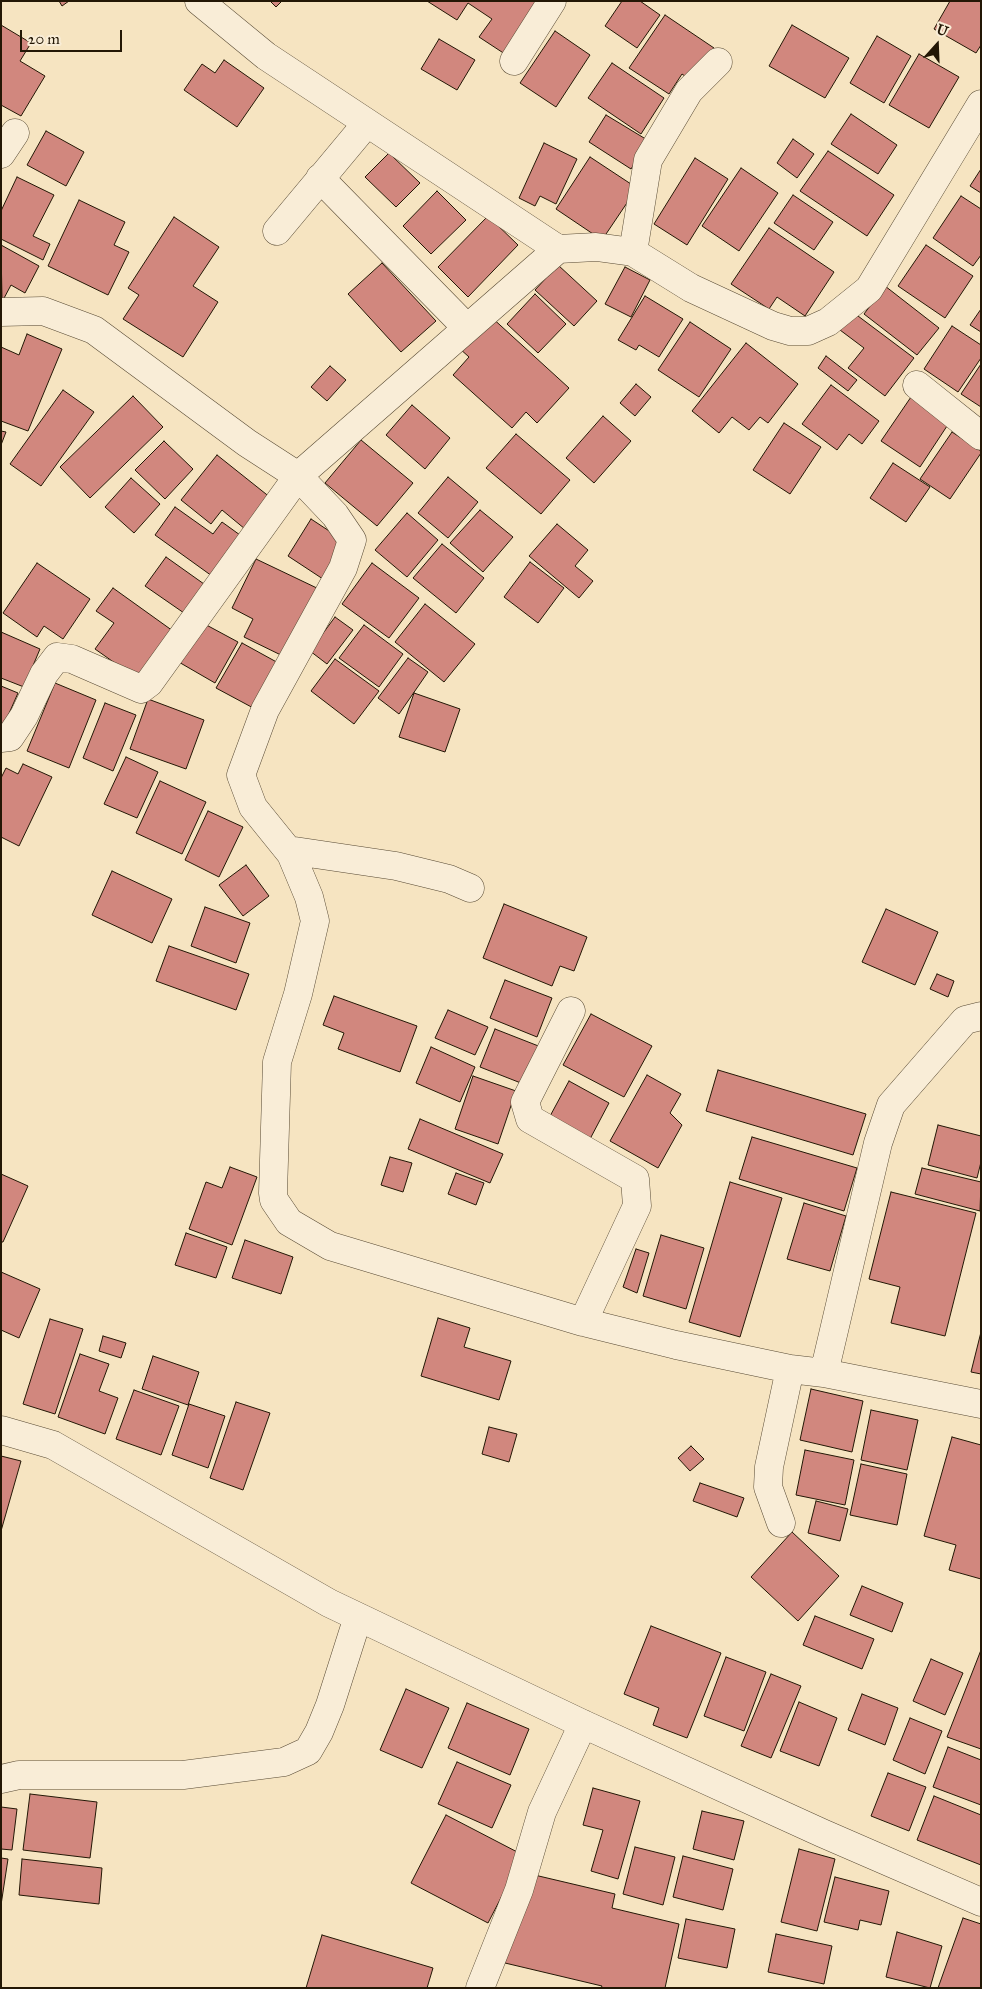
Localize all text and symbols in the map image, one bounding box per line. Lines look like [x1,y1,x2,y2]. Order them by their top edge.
scale bar [22,20,125,52]
north arrow [912,20,962,70]
text: U [934,21,950,40]
text: 20 m [28,30,60,48]

